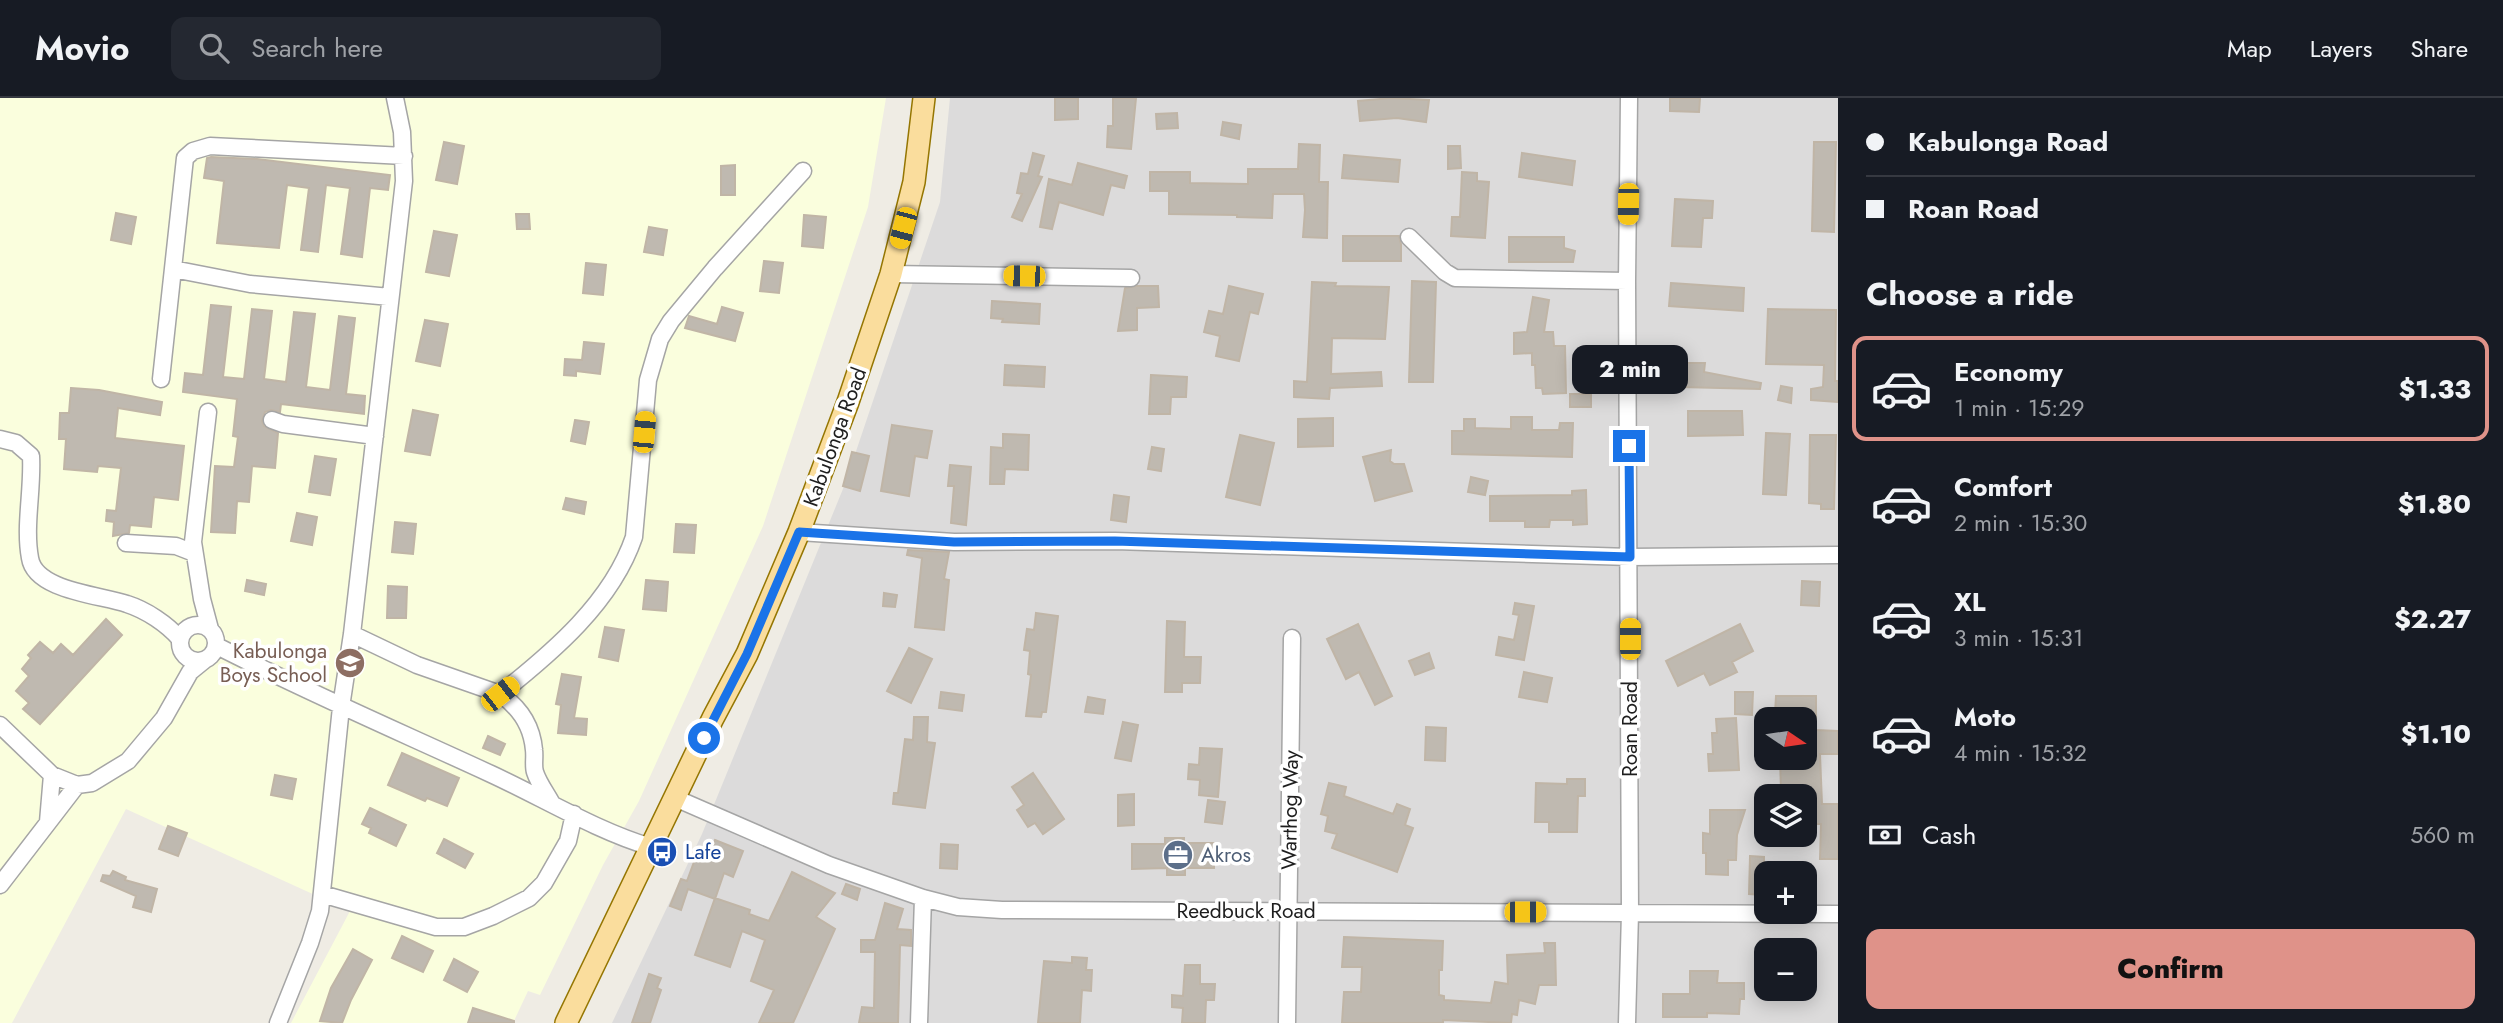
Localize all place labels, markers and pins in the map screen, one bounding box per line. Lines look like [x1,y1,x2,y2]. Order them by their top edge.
place label: Kabulonga Boys School [220,636,327,690]
school or university icon: Kabulonga Boys School [333,646,367,680]
bus stop icon: Lafe [645,835,679,869]
place label: Lafe [685,837,722,867]
office icon: Akros [1161,838,1195,872]
place label: Akros [1201,840,1251,870]

